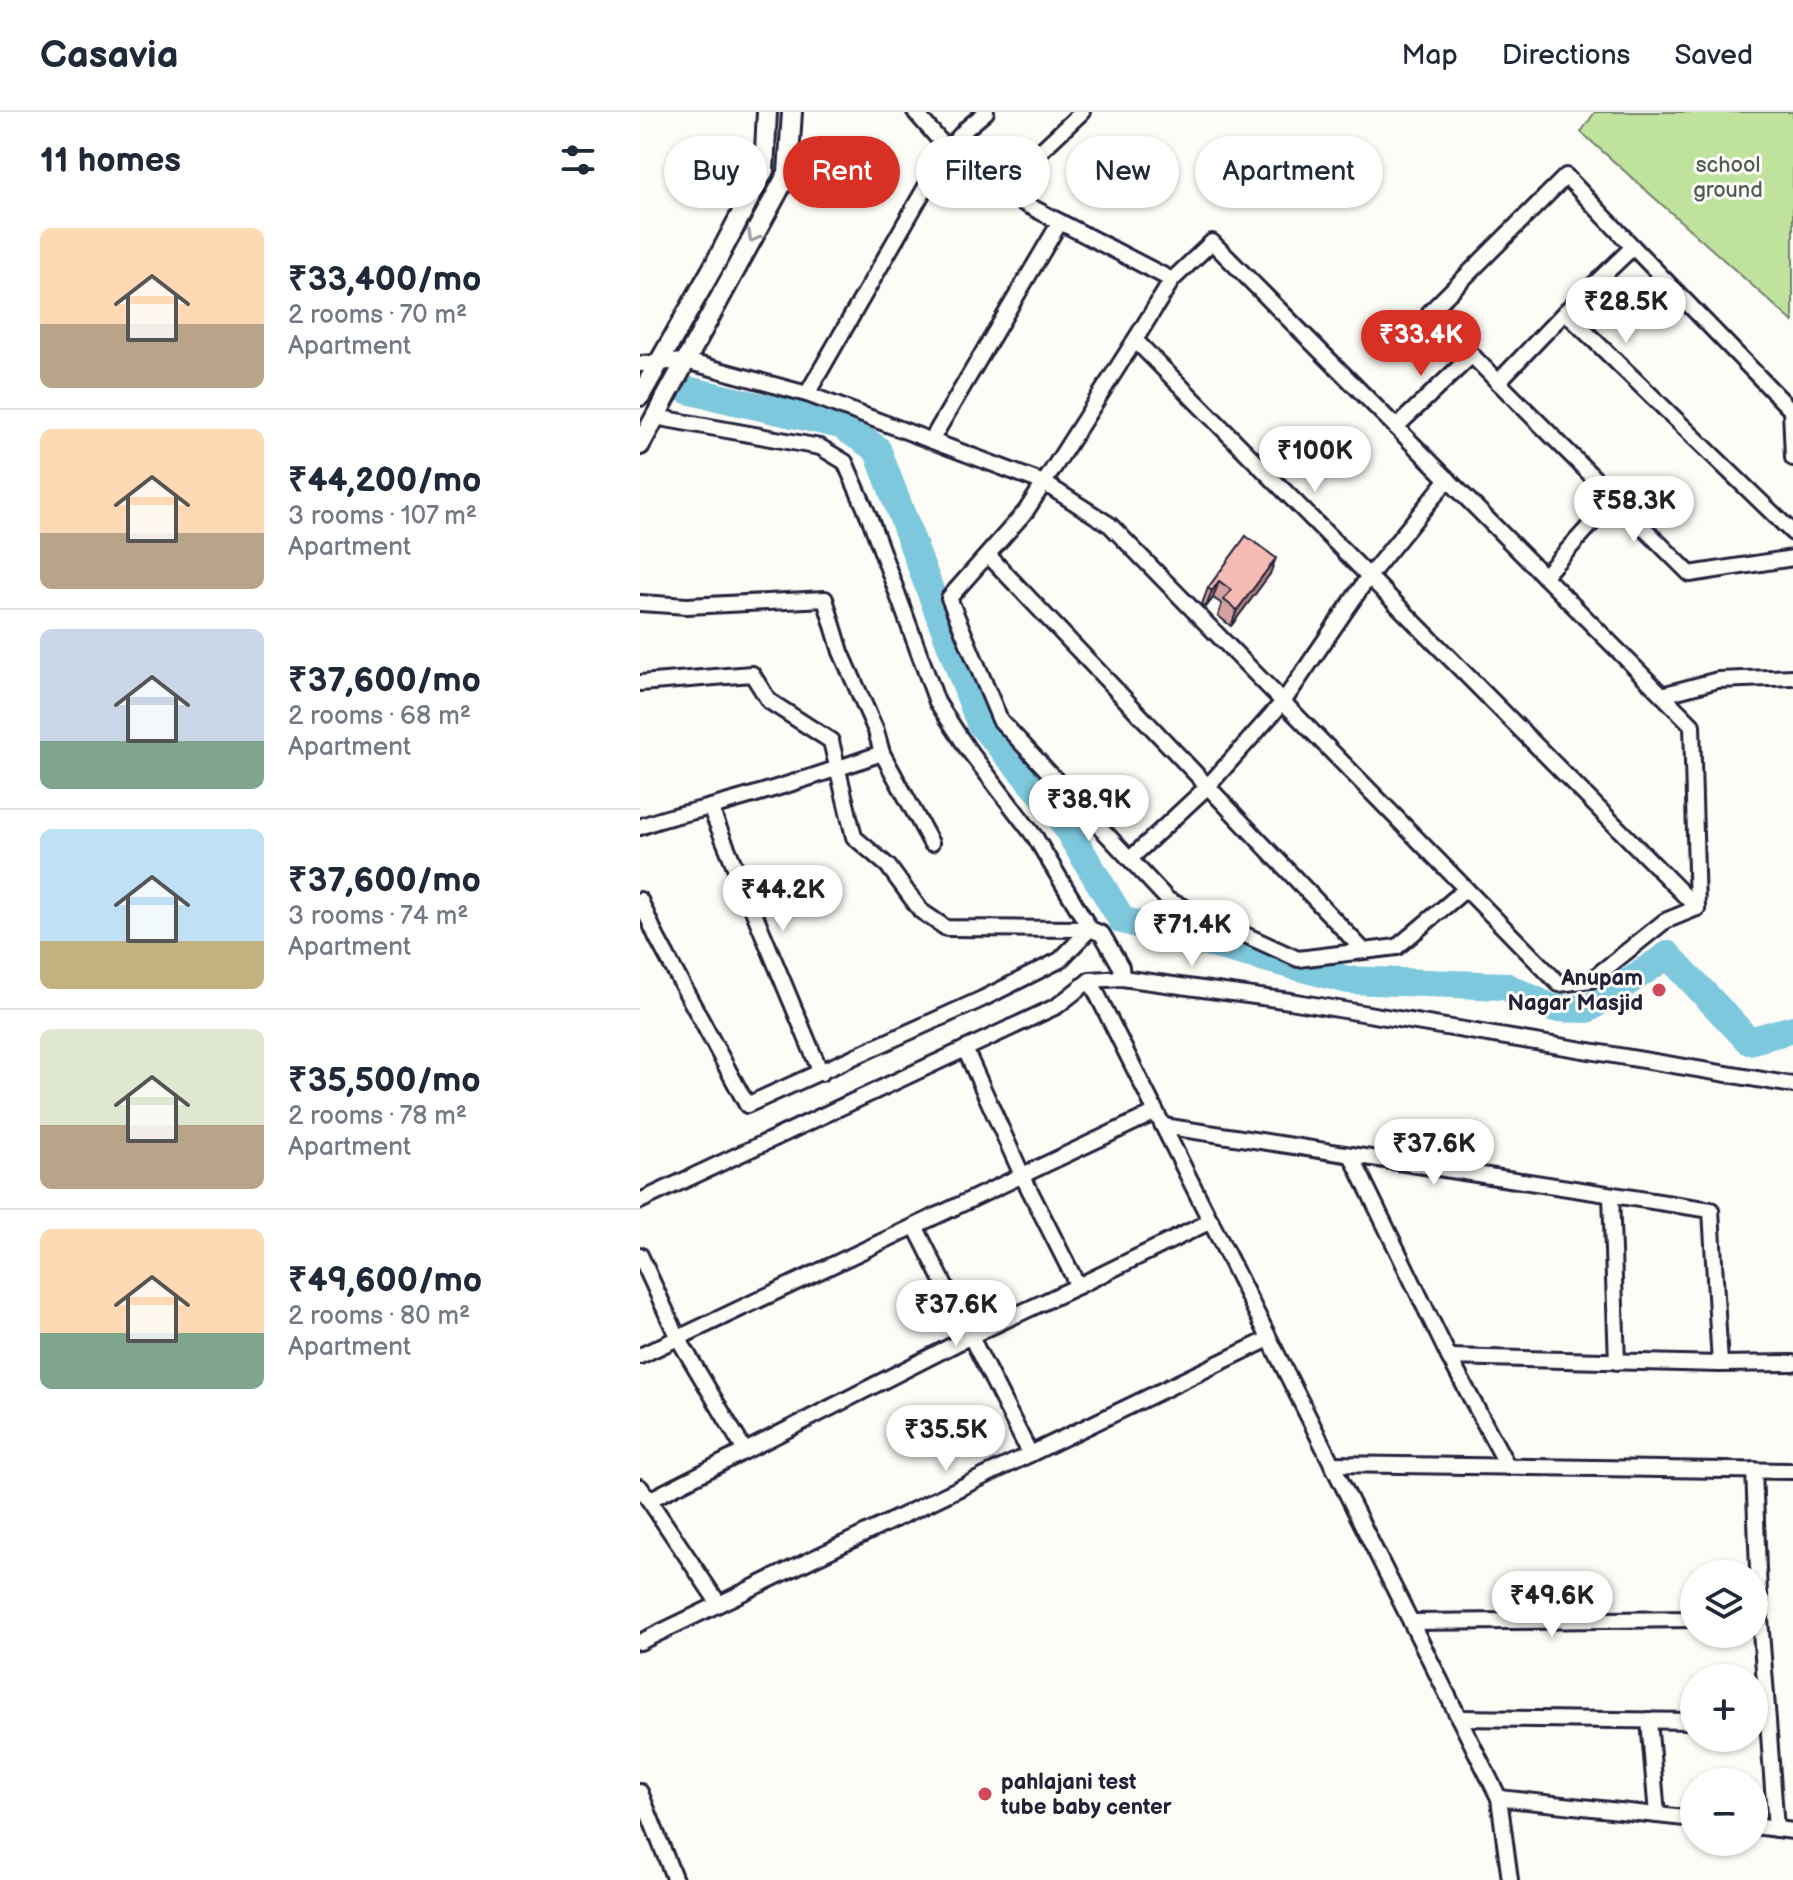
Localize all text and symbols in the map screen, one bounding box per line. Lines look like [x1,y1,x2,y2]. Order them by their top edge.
text: Casavia [40,33,178,78]
text: Map [1401,39,1458,72]
text: Directions [1502,39,1630,72]
text: Saved [1674,39,1753,72]
chip: Buy [664,136,767,208]
chip: Rent [783,136,900,208]
chip: Filters [916,136,1050,208]
chip: New [1066,136,1179,208]
chip: Apartment [1195,136,1383,208]
icon: filters [556,138,600,182]
text: 11 homes [40,140,181,181]
park label: school ground [1693,152,1763,204]
one-way arrow [747,229,762,243]
text: ₹33,400/mo [288,259,481,300]
icon: home [104,260,200,356]
pin: ₹28.5K [1561,277,1691,345]
text: ₹28.5K [1584,287,1668,318]
text: 2 rooms · 70 m² [288,300,467,331]
pin: ₹33.4K [1356,310,1486,378]
text: ₹33.4K [1379,320,1463,351]
text: Apartment [288,331,411,362]
pin: ₹100K [1259,426,1371,494]
text: ₹100K [1277,436,1353,467]
text: ₹44,200/mo [288,460,481,501]
icon: home [104,461,200,557]
pin: ₹58.3K [1569,476,1699,544]
text: ₹58.3K [1592,486,1676,517]
text: 3 rooms · 107 m² [288,501,477,532]
text: Apartment [288,532,411,563]
text: ₹37,600/mo [288,660,481,701]
icon: home [104,661,200,757]
text: 2 rooms · 68 m² [288,701,471,732]
text: Apartment [288,732,411,763]
pin: ₹38.9K [1024,775,1154,843]
text: ₹38.9K [1047,785,1131,816]
text: ₹37,600/mo [288,860,481,901]
icon: home [104,861,200,957]
pin: ₹44.2K [718,865,848,933]
text: ₹44.2K [741,875,825,906]
pin: ₹71.4K [1127,900,1257,968]
text: 3 rooms · 74 m² [288,901,468,932]
text: ₹71.4K [1153,910,1231,941]
text: Apartment [288,932,411,963]
place label: Anupam Nagar Masjid [1508,965,1643,1017]
marker: Anupam Nagar Masjid [1650,981,1668,999]
text: ₹35,500/mo [288,1060,481,1101]
icon: home [104,1061,200,1157]
text: 2 rooms · 78 m² [288,1101,467,1132]
pin: ₹37.6K [1369,1119,1499,1187]
text: ₹37.6K [1392,1129,1476,1160]
text: Apartment [288,1132,411,1163]
text: ₹49,600/mo [288,1260,482,1301]
icon: home [104,1261,200,1357]
pin: ₹37.6K [891,1280,1021,1348]
text: ₹37.6K [914,1290,998,1321]
text: 2 rooms · 80 m² [288,1301,470,1332]
text: Apartment [288,1332,411,1363]
pin: ₹35.5K [881,1405,1011,1473]
text: ₹35.5K [904,1415,988,1446]
map controls [1680,1560,1768,1856]
button: layers [1680,1560,1768,1648]
pin: ₹49.6K [1487,1571,1617,1639]
text: ₹49.6K [1510,1581,1594,1612]
button: + [1680,1664,1768,1752]
button: − [1680,1768,1768,1856]
place label: pahlajani test tube baby center [1000,1769,1172,1821]
marker: pahlajani test tube baby center [976,1785,994,1803]

